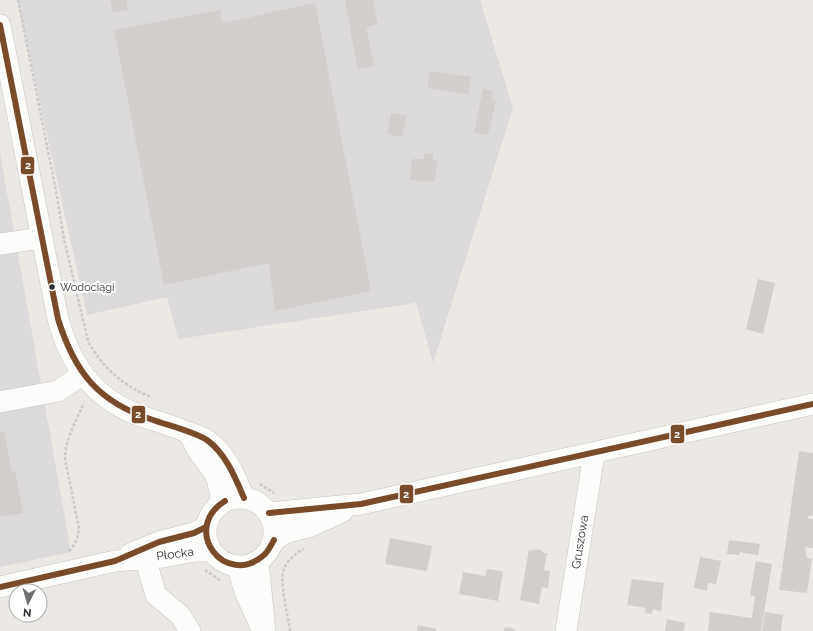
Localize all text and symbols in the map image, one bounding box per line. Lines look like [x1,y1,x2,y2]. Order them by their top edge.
line badge: 2 [20,156,35,175]
text: 2 [25,159,31,172]
place label: Wodociągi [60,281,114,294]
marker: Wodociągi [47,282,57,292]
line badge: 2 [131,405,146,424]
text: 2 [135,408,141,421]
line badge: 2 [670,424,685,444]
text: 2 [674,428,680,441]
line badge: 2 [399,484,414,504]
text: 2 [403,488,409,501]
street label: Gruszowa [569,514,591,570]
street label: Płocka [155,544,195,564]
north arrow [8,583,48,623]
text: N [22,606,32,619]

